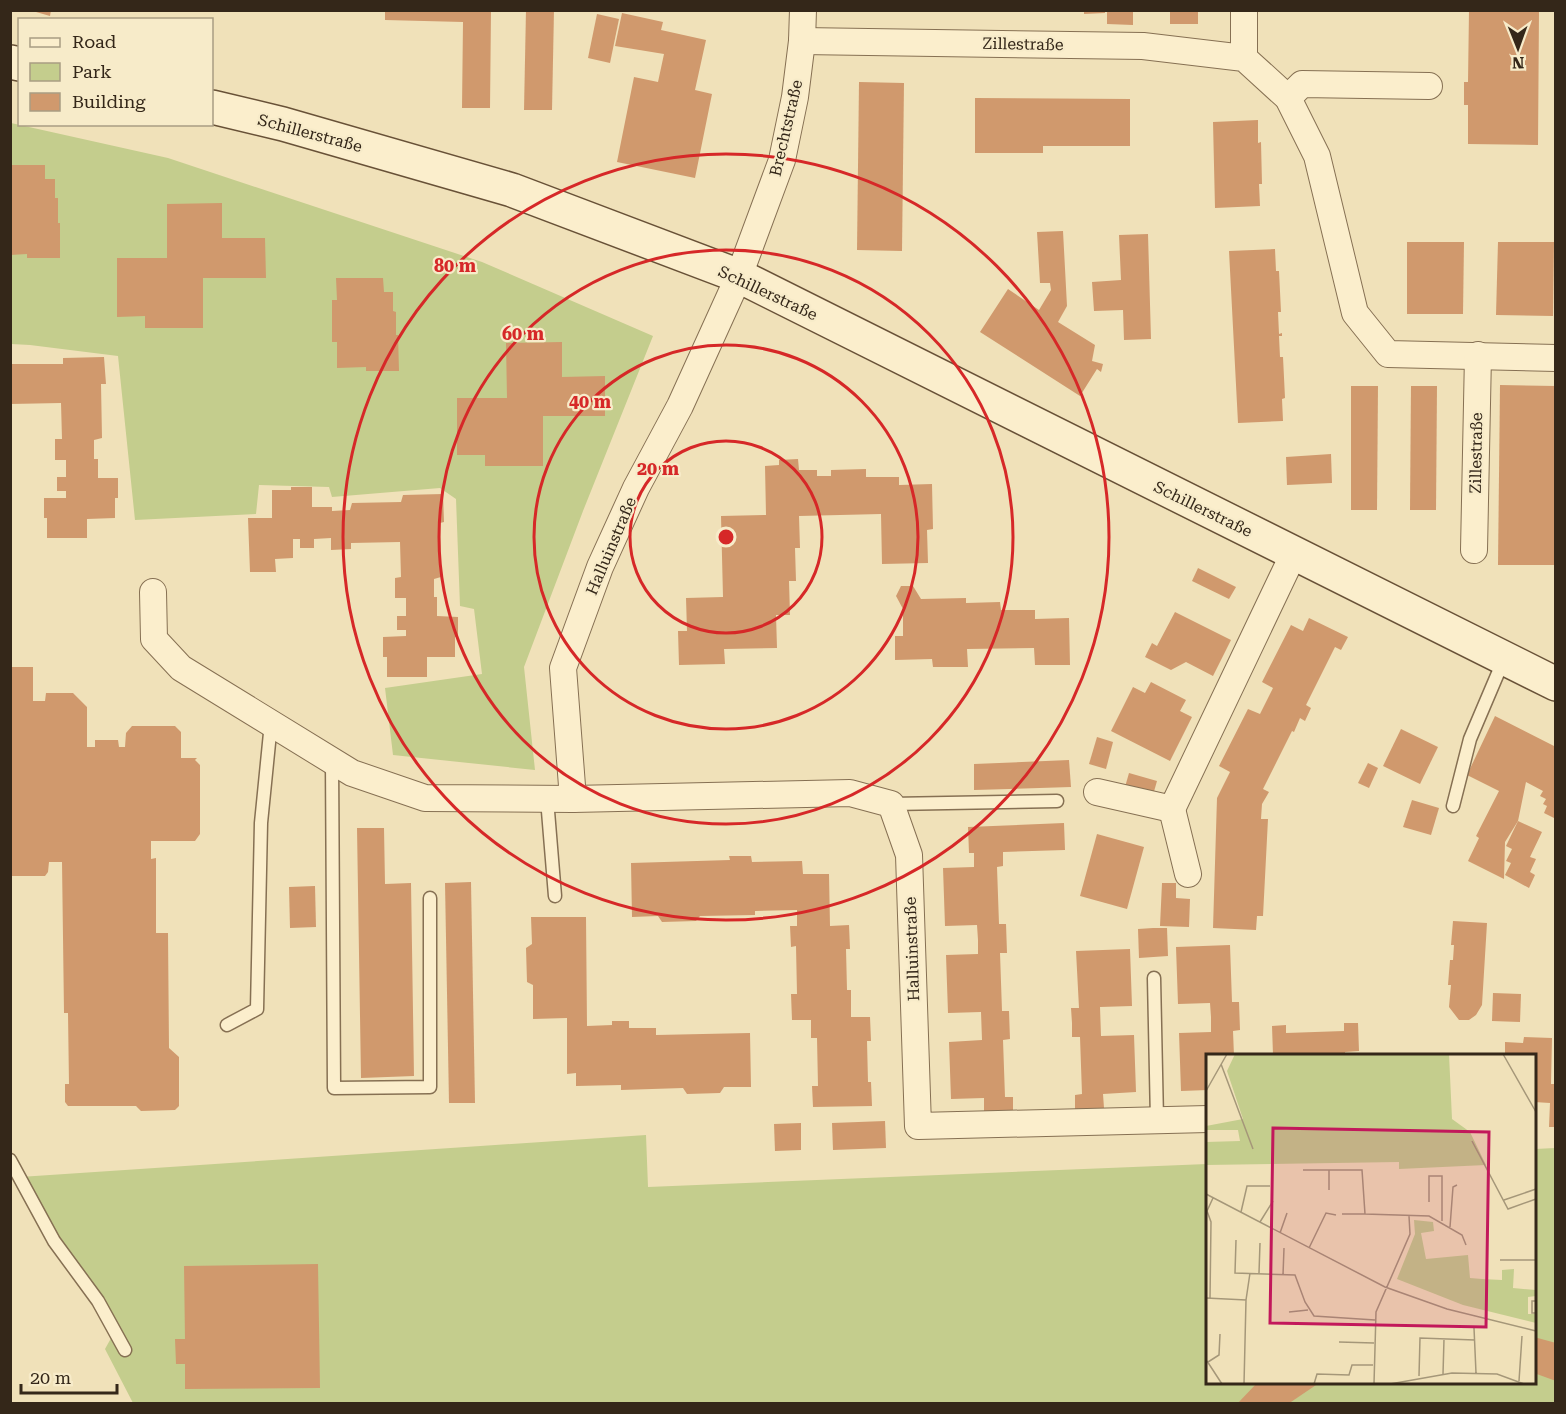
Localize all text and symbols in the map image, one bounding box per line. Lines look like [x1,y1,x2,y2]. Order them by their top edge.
legend [18,18,213,126]
north arrow [1488,18,1548,78]
text: Road [72,31,117,52]
street label: Zillestraße [982,34,1064,54]
text: N [1512,53,1525,72]
text: Park [72,61,112,82]
street label: Brechtstraße [766,78,806,178]
text: Building [72,91,146,112]
street label: Schillerstraße [256,110,364,156]
text: 80 m [434,255,477,276]
street label: Schillerstraße [715,262,821,324]
text: 60 m [502,323,545,344]
text: 40 m [569,391,612,412]
street label: Zillestraße [1466,412,1486,494]
text: 20 m [637,458,680,479]
street label: Schillerstraße [1151,477,1256,541]
street label: Halluinstraße [582,494,640,598]
centre of rings [716,527,736,547]
street label: Halluinstraße [901,896,923,1002]
inset map [1206,1054,1536,1384]
scale bar [21,1357,117,1395]
text: 20 m [30,1367,71,1388]

